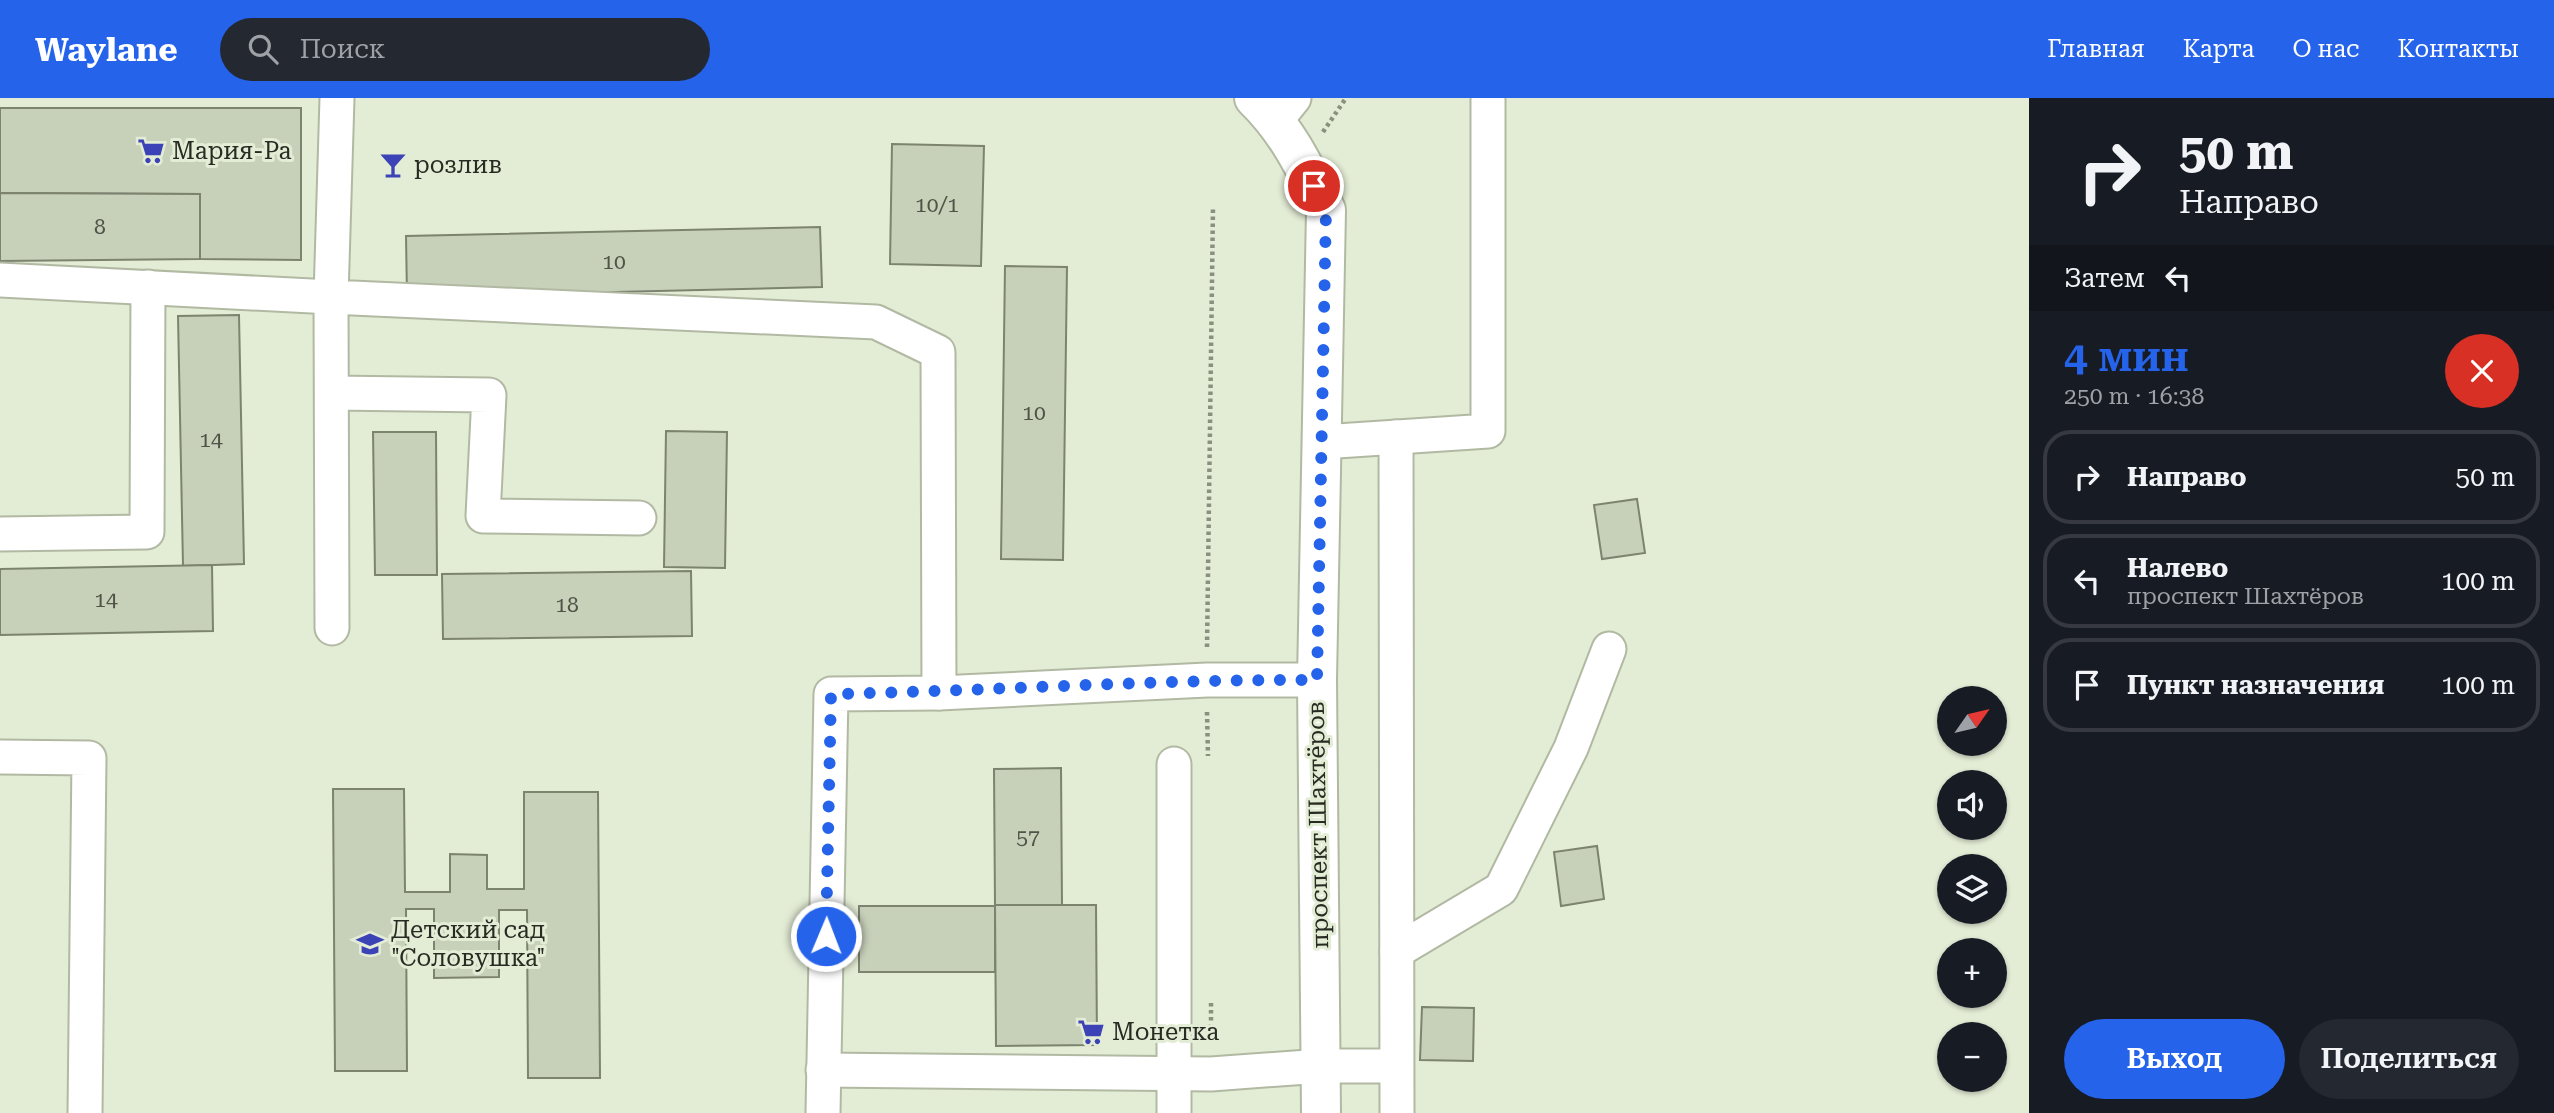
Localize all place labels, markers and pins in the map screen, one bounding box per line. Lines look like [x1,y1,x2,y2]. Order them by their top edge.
supermarket icon: Мария-Ра [136,136,166,166]
place label: Мария-Ра [172,137,292,165]
bar icon: розлив [378,150,408,180]
place label: розлив [414,151,502,179]
pin [1284,156,1344,216]
place label: Детский сад "Соловушка" [391,916,545,972]
school or university icon: Детский сад "Соловушка" [355,929,385,959]
supermarket icon: Монетка [1076,1017,1106,1047]
place label: Монетка [1112,1018,1219,1046]

